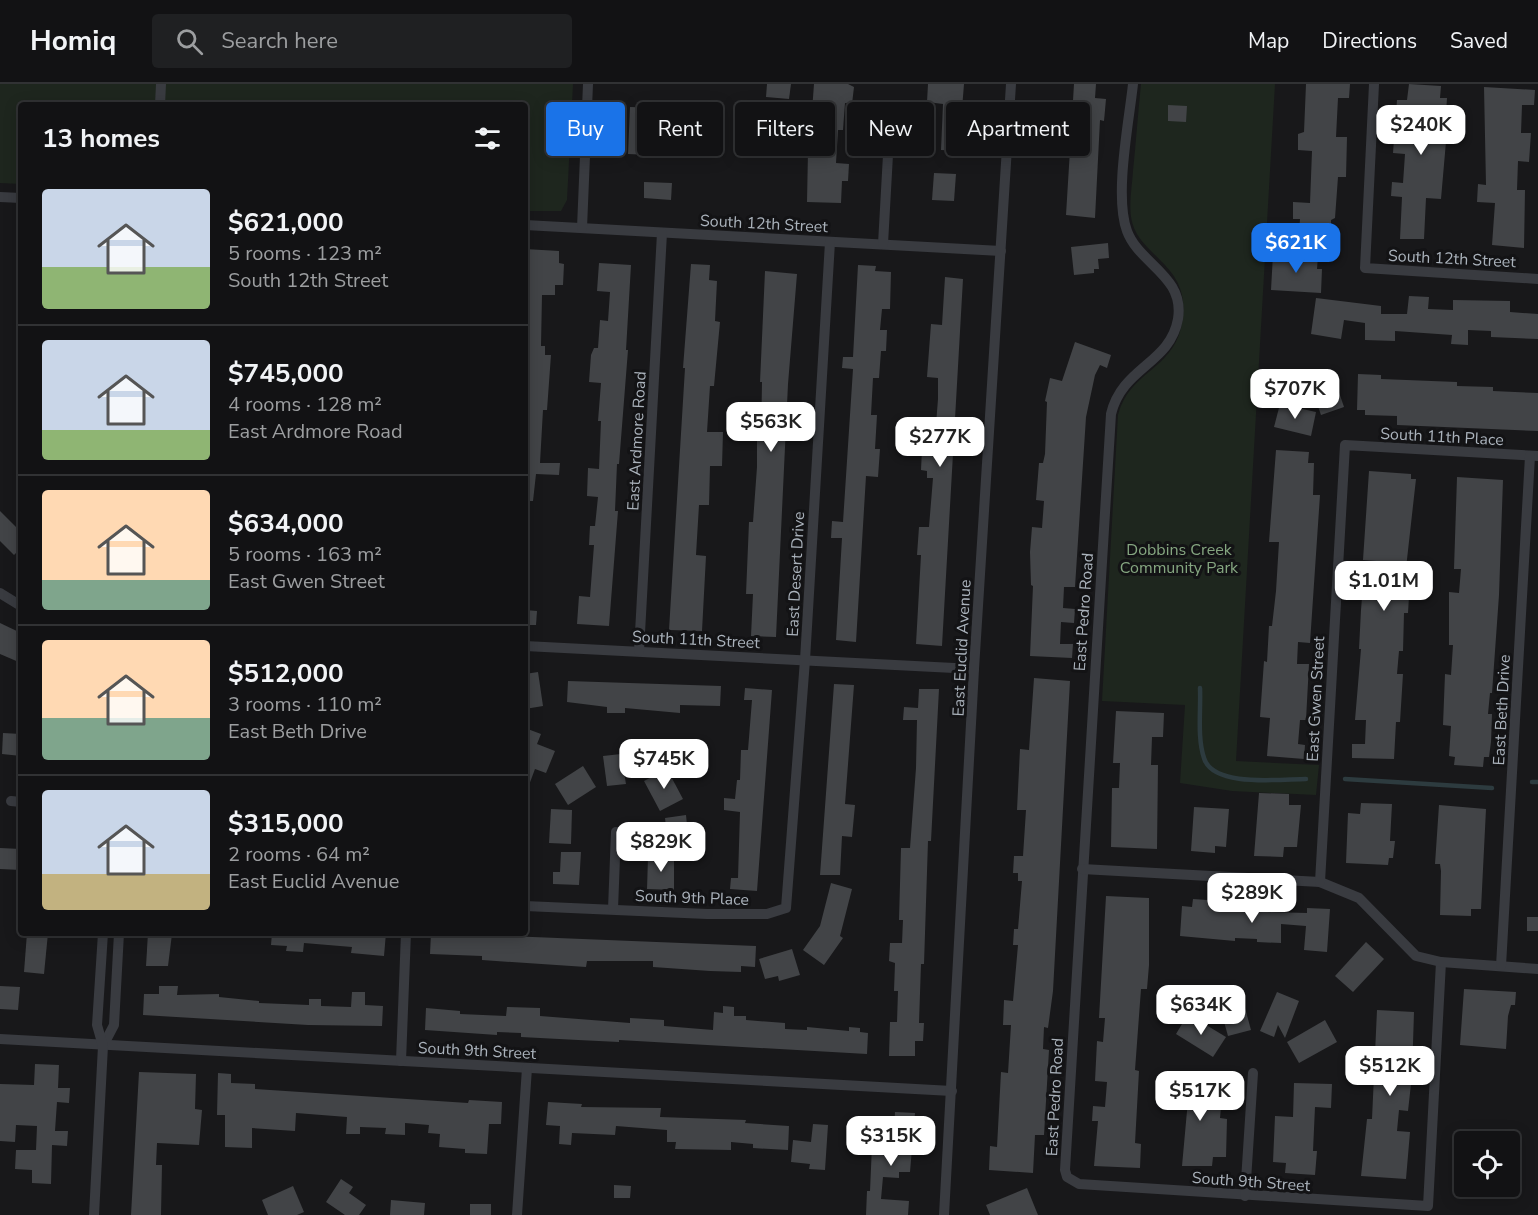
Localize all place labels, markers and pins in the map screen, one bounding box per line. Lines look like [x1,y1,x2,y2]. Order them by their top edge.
pin: $240K [1379,105,1463,156]
pin: $621K [1254,223,1338,274]
pin: $707K [1253,369,1337,420]
pin: $563K [729,402,813,453]
pin: $277K [898,417,982,468]
pin: $1.01M [1335,561,1433,612]
pin: $745K [622,739,706,790]
pin: $829K [619,822,703,873]
pin: $289K [1210,873,1294,924]
pin: $634K [1159,985,1243,1036]
pin: $512K [1348,1046,1432,1097]
pin: $517K [1158,1071,1242,1122]
pin: $315K [849,1116,933,1167]

